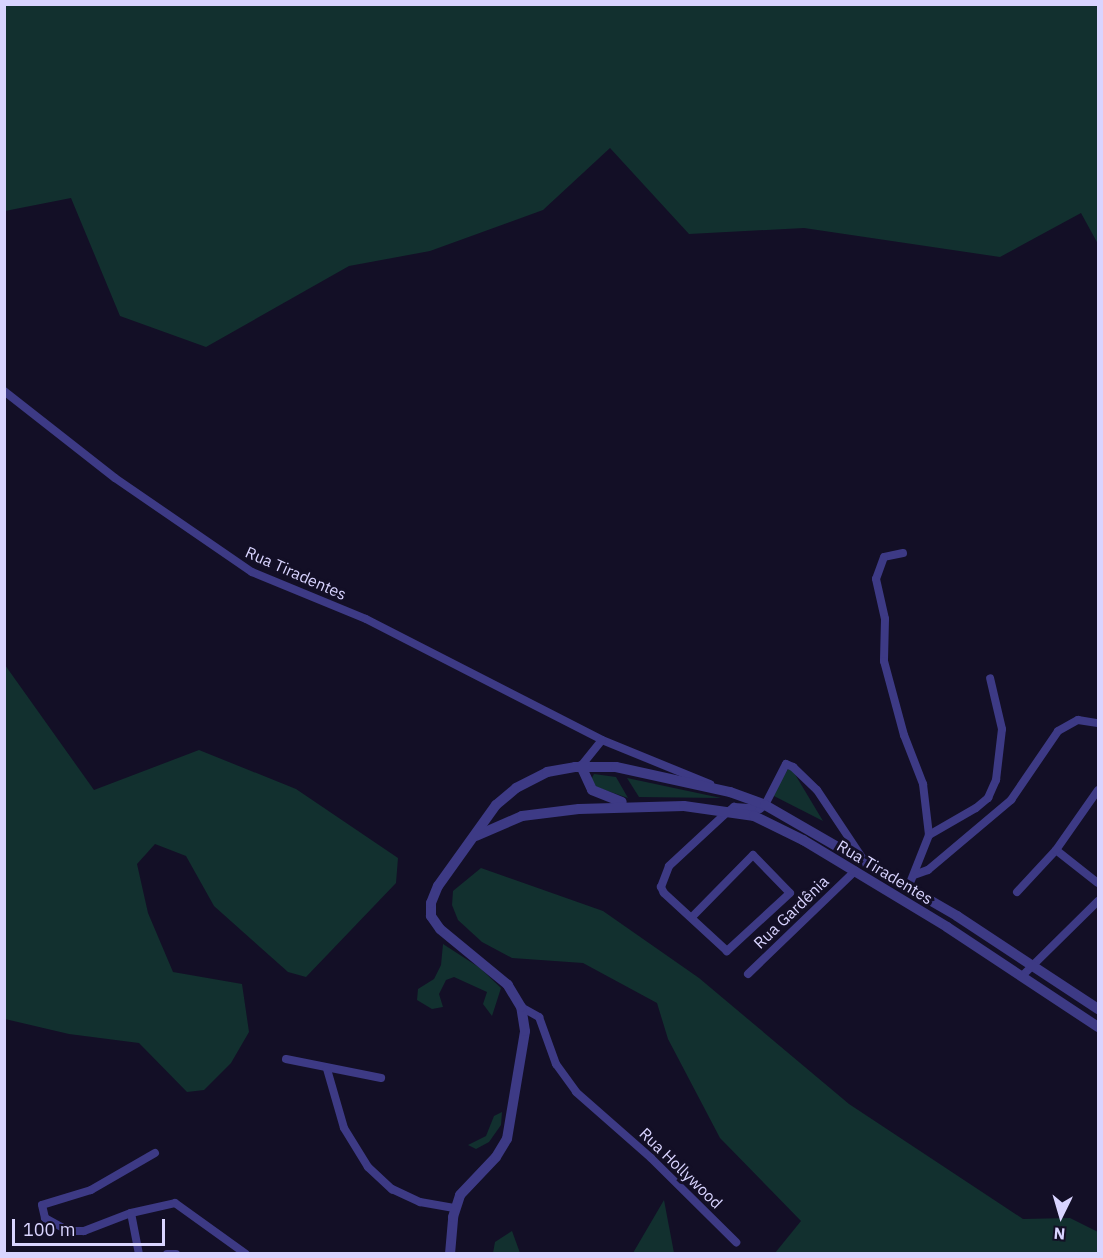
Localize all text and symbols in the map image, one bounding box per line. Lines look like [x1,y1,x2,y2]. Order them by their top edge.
street label: Rua Tiradentes [243,542,349,604]
street label: Rua Tiradentes [834,836,936,908]
street label: Rua Gardênia [750,871,832,953]
street label: Rua Hollywood [636,1124,726,1212]
north arrow [1031,1186,1091,1246]
scale bar [15,1207,168,1245]
text: 100 m [23,1218,75,1241]
text: N [1053,1223,1066,1244]

